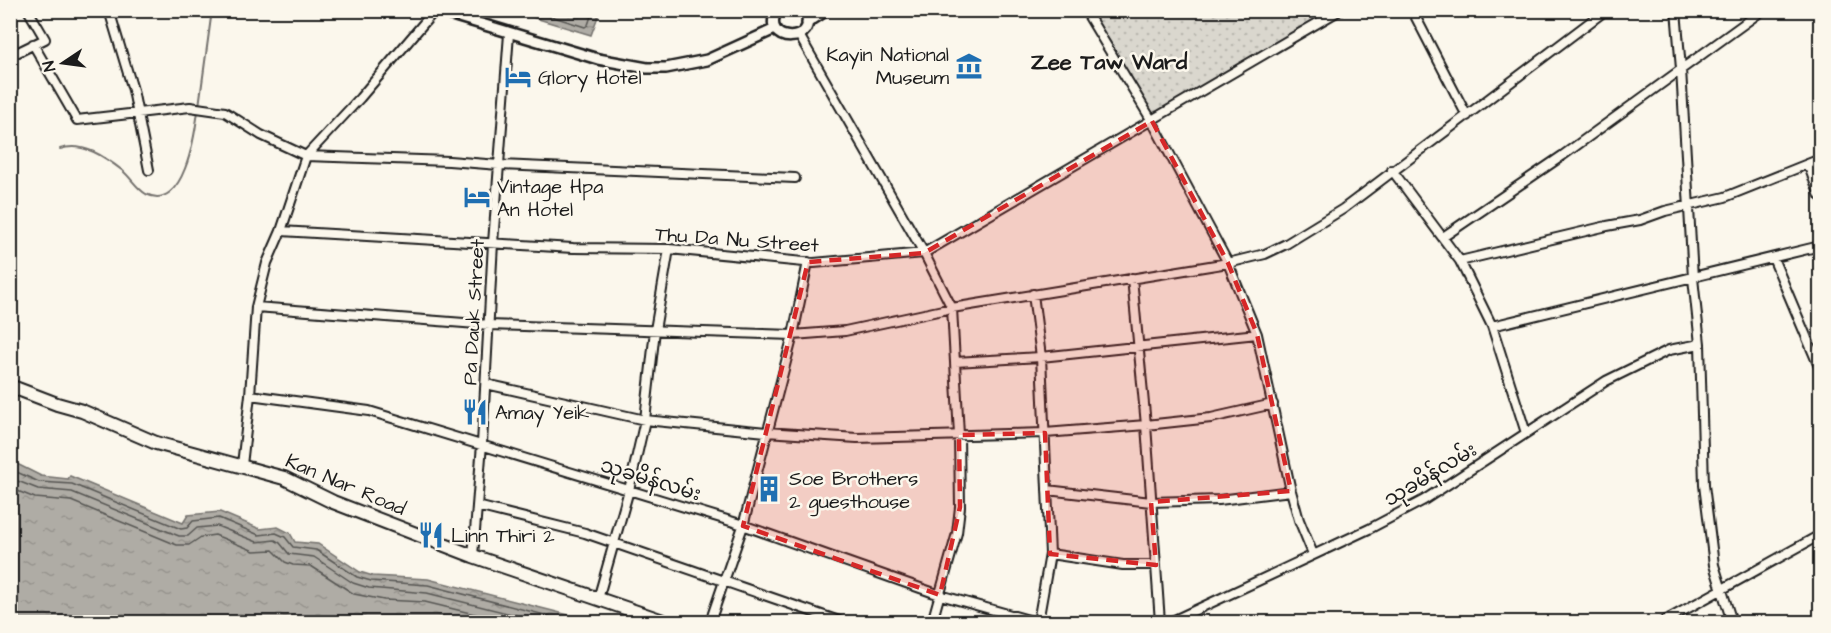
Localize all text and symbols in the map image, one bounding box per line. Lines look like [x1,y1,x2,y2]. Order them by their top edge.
north arrow [33,33,93,93]
place label: Kayin National Museum [826,41,949,92]
district label: Zee Taw Ward [1031,47,1188,78]
museum icon: Kayin National Museum [954,51,984,81]
text: N [38,59,61,74]
hotel icon: Glory Hotel [503,62,533,92]
place label: Glory Hotel [538,64,642,93]
place label: Vintage Hpa An Hotel [497,173,603,224]
hotel icon: Vintage Hpa An Hotel [462,182,492,212]
street label: Thu Da Nu Street [654,220,820,260]
street label: Pa Dauk Street [456,238,492,386]
restaurant icon: Amay Yeik [460,397,490,427]
place label: Amay Yeik [495,399,589,428]
street label: သုခမိန်လမ်း [1378,435,1483,515]
street label: Kan Nar Road [281,447,410,523]
street label: သုခမိန်လမ်း [596,450,705,510]
place label: Soe Brothers 2 guesthouse [789,465,918,517]
building icon: Soe Brothers 2 guesthouse [754,474,784,504]
restaurant icon: Linn Thiri 2 [416,520,446,550]
place label: Linn Thiri 2 [451,522,555,550]

